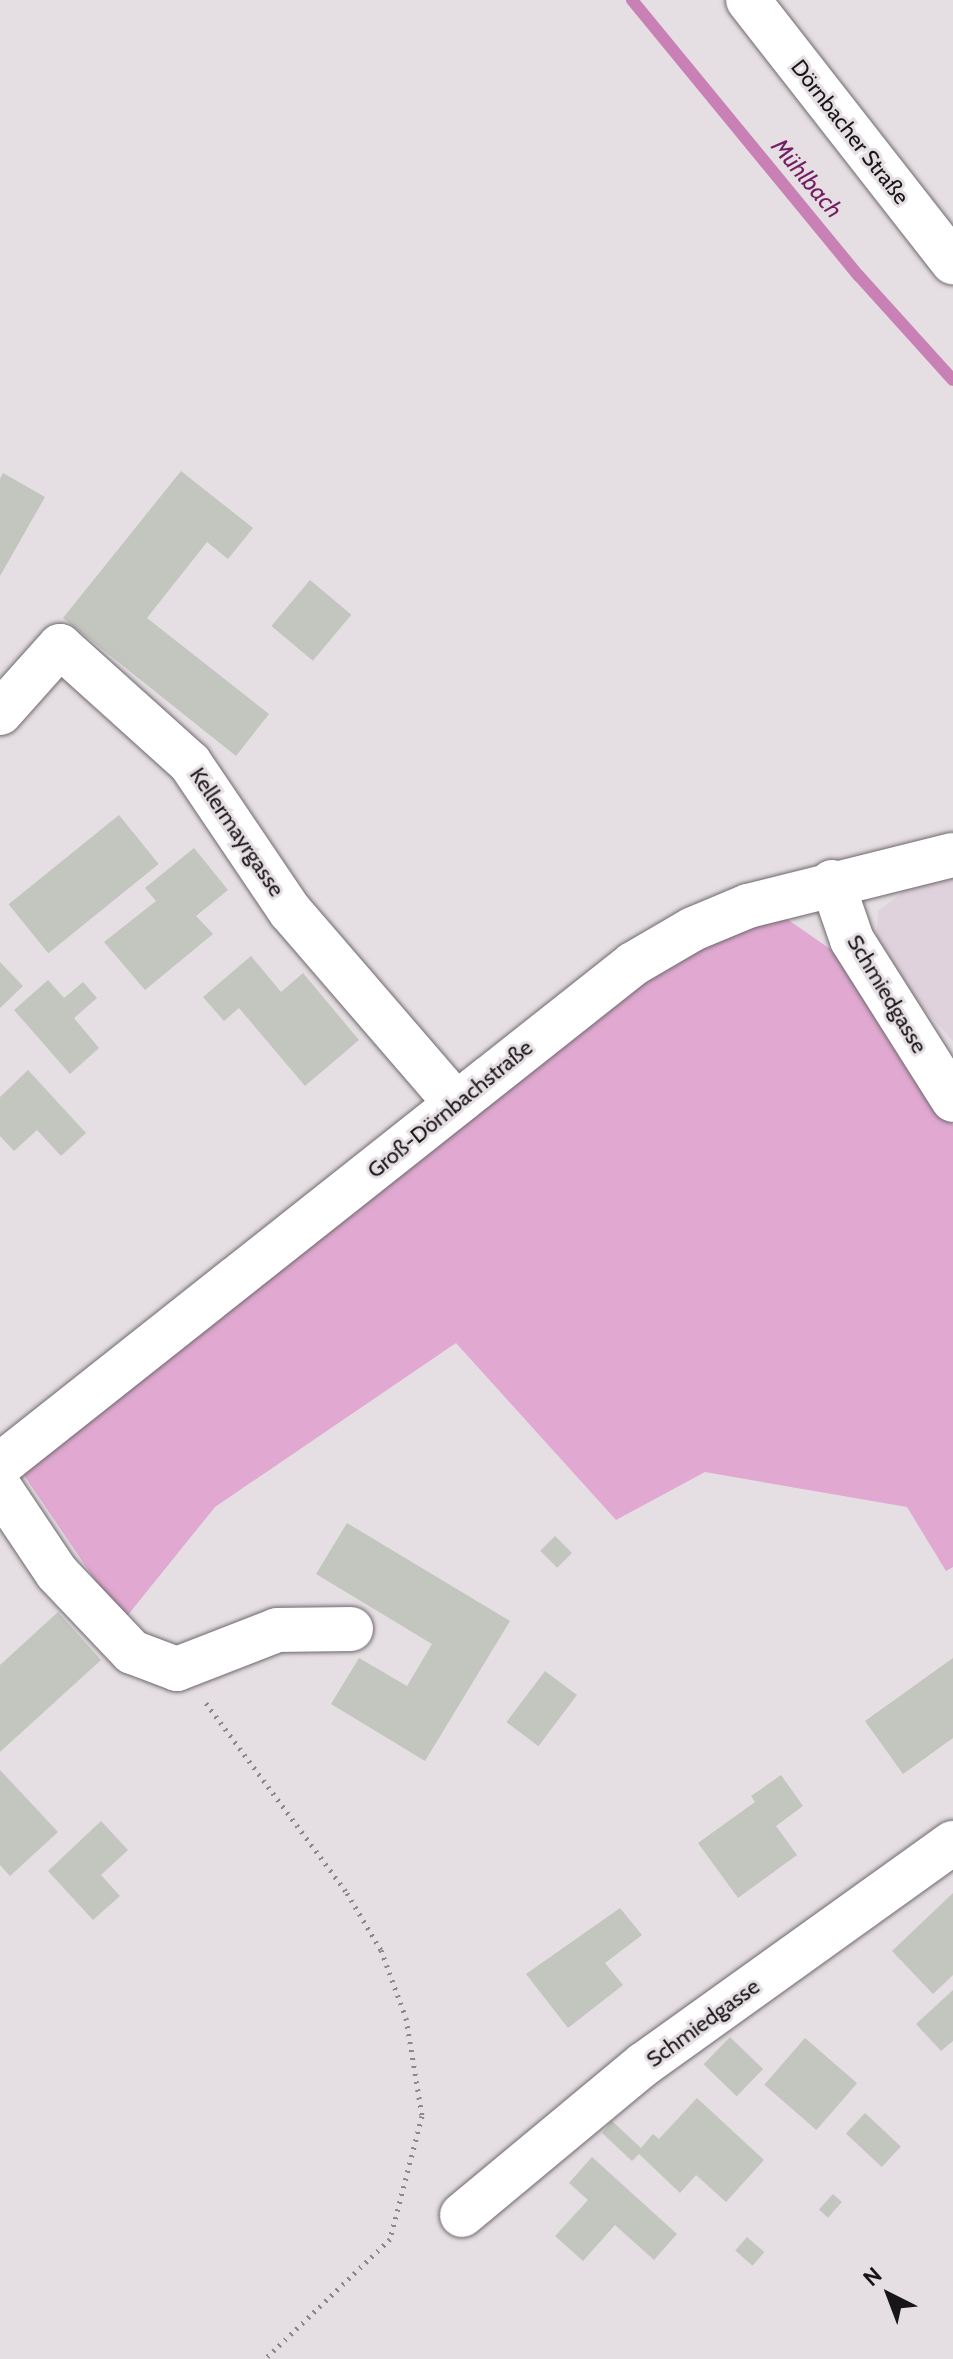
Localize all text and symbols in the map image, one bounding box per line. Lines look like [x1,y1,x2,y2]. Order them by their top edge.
street label: Dörnbacher Straße [785,54,915,210]
water label: Mühlbach [765,132,849,224]
street label: Kellermayrgasse [184,763,290,901]
street label: Schmiedgasse [841,930,933,1058]
street label: Groß-Dörnbachstraße [362,1034,538,1184]
street label: Schmiedgasse [641,1973,765,2073]
north arrow [849,2255,929,2335]
text: N [858,2262,887,2292]

